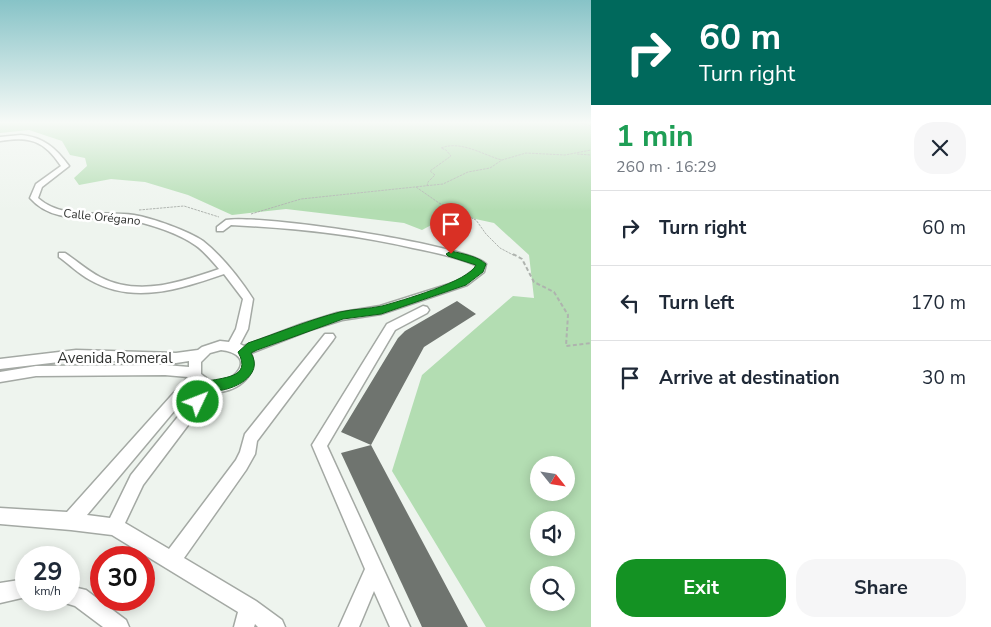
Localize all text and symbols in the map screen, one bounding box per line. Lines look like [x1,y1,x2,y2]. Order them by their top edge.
text: 60 m [699,14,781,61]
icon: right [616,20,681,85]
text: Turn right [699,59,795,89]
text: 1 min [616,116,694,157]
button: close [914,122,966,174]
text: 260 m · 16:29 [616,156,717,178]
pin [430,203,472,254]
street label: Calle Orégano [63,205,142,229]
icon: arrive [437,210,465,238]
icon: right [616,214,644,242]
text: Turn right [659,215,746,241]
text: 60 m [922,215,966,241]
icon: left [616,289,644,317]
text: Turn left [659,290,734,316]
text: 170 m [911,290,966,316]
street label: Avenida Romeral [57,348,173,368]
icon: arrive [616,364,644,392]
text: Arrive at destination [659,365,840,391]
text: 30 m [922,365,966,391]
position arrow [171,375,223,427]
north arrow [530,456,575,501]
map controls [530,456,575,611]
button: sound [530,511,575,556]
speed limit sign: 30 [90,546,155,611]
text: 29 [32,555,63,589]
button: Exit [616,559,786,617]
button: Share [796,559,966,617]
button: search [530,566,575,611]
text: km/h [34,583,61,599]

